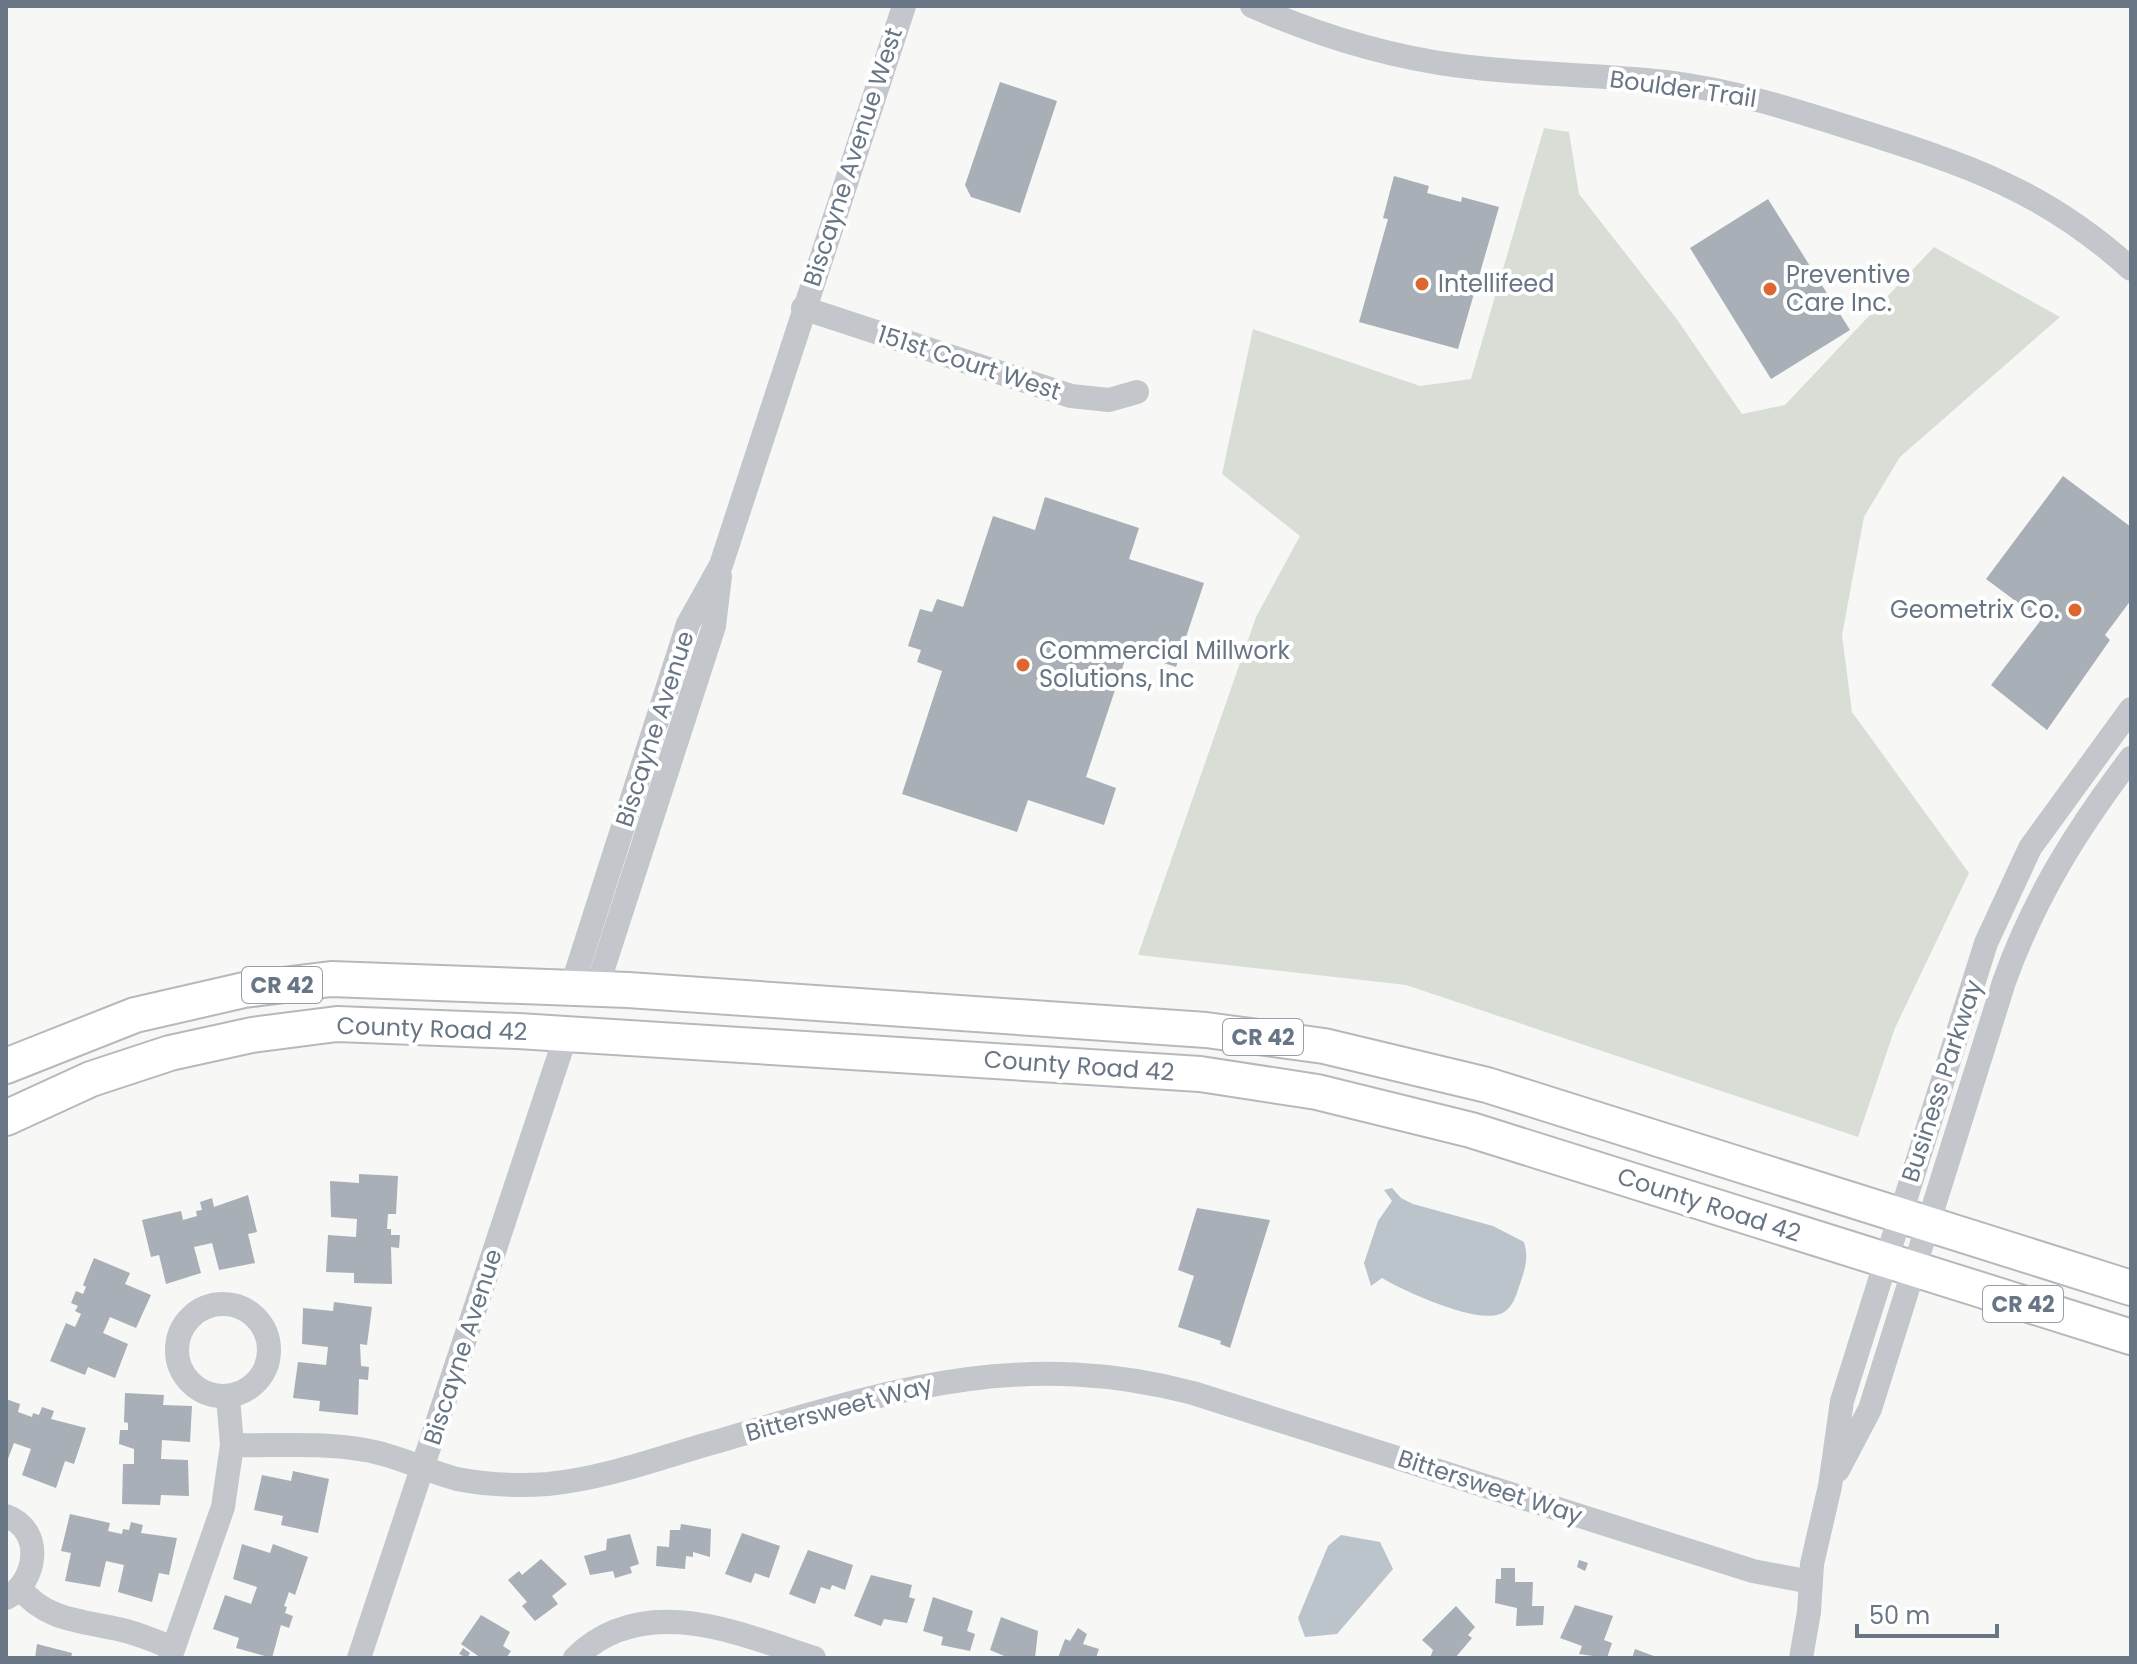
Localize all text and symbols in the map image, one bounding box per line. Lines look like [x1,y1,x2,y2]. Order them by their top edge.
street label: Biscayne Avenue West [795,23,910,290]
street label: Boulder Trail [1608,62,1759,115]
place label: Preventive Care Inc. [1786,258,1910,319]
place label: Intellifeed [1438,267,1554,300]
marker: Intellifeed [1413,275,1431,293]
marker: Preventive Care Inc. [1761,280,1779,298]
street label: 151st Court West [873,317,1065,408]
place label: Geometrix Co. [1890,593,2059,626]
marker: Geometrix Co. [2066,601,2084,619]
street label: Biscayne Avenue [607,627,702,831]
place label: Commercial Millwork Solutions, Inc [1039,634,1291,695]
marker: Commercial Millwork Solutions, Inc [1014,656,1032,674]
road number: CR 42 [242,967,322,1003]
street label: Business Parkway [1893,975,1990,1186]
street label: County Road 42 [336,1009,528,1048]
road number: CR 42 [1223,1019,1303,1055]
street label: County Road 42 [983,1042,1175,1089]
street label: County Road 42 [1613,1159,1805,1250]
street label: Biscayne Avenue [415,1245,510,1449]
road number: CR 42 [1983,1286,2063,1322]
street label: Bittersweet Way [742,1368,936,1449]
street label: Bittersweet Way [1394,1441,1587,1532]
scale bar [1857,1588,1997,1638]
text: 50 m [1869,1599,1930,1632]

